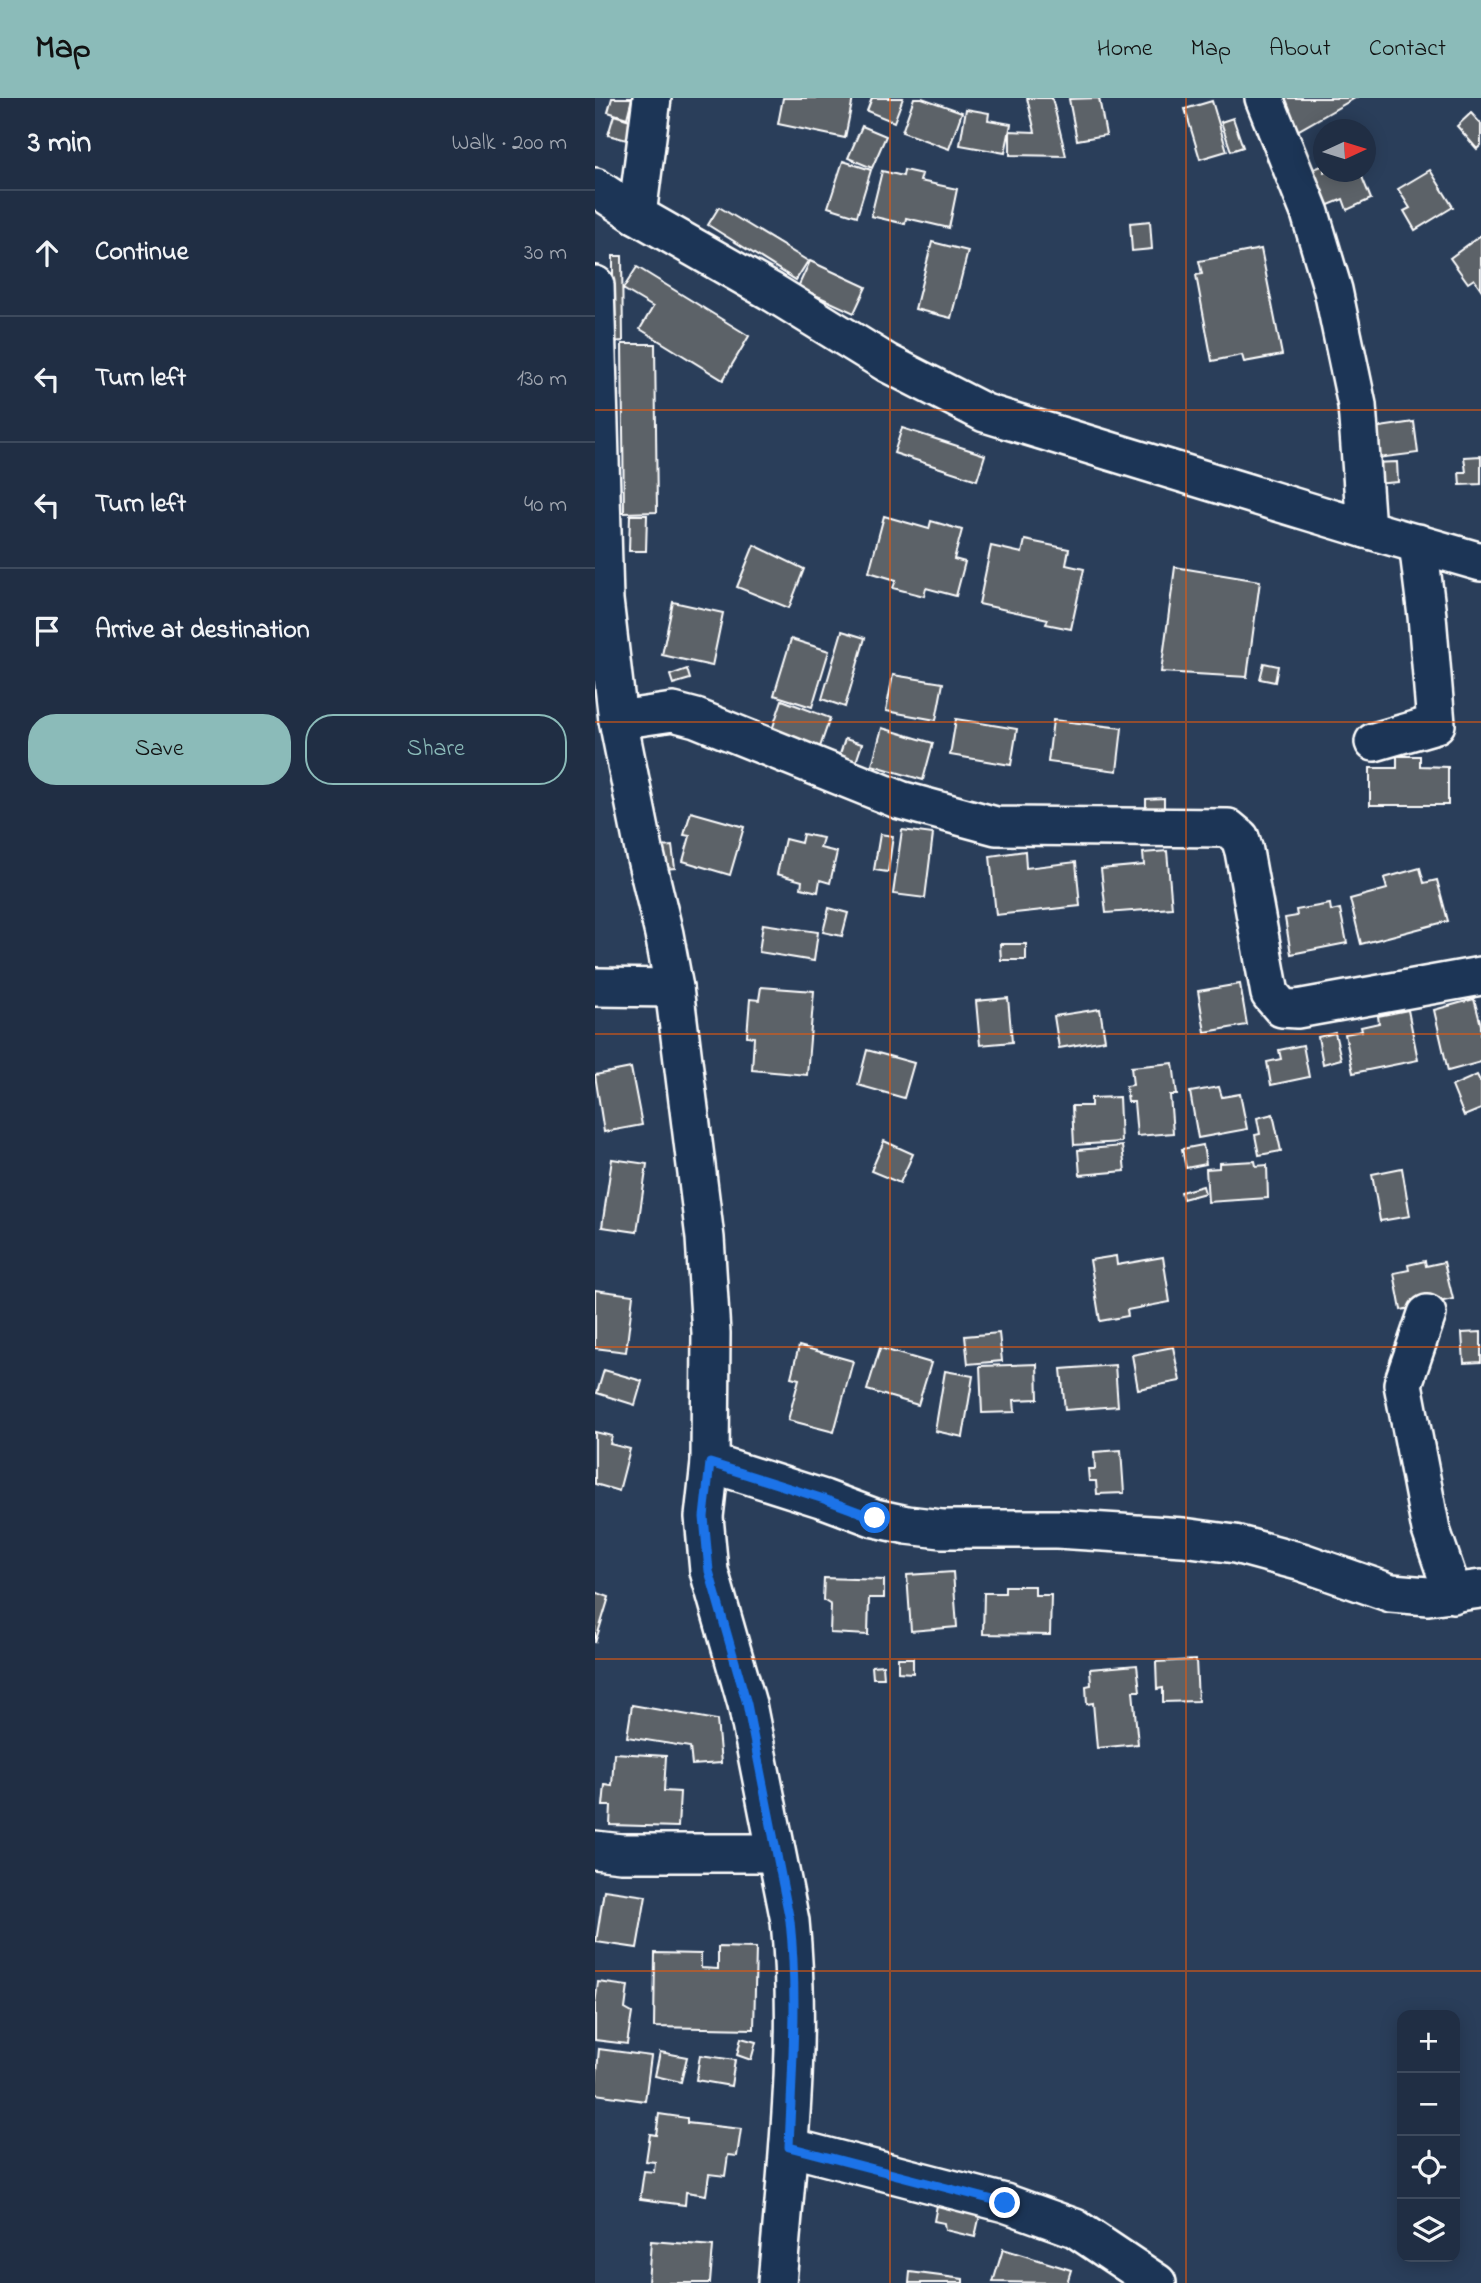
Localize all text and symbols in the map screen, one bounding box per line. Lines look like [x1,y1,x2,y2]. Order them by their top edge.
text: Map [35,25,91,73]
text: Home [1097,32,1153,67]
text: Map [1191,32,1231,67]
text: About [1269,32,1331,67]
text: Contact [1369,32,1446,67]
north arrow [1313,119,1376,182]
text: 3 min [28,122,91,166]
text: Walk · 200 m [452,127,567,160]
icon: ahead [28,234,66,272]
text: Continue [95,234,188,272]
text: 30 m [524,237,567,270]
icon: left [28,360,66,398]
text: Turn left [95,360,186,398]
text: 130 m [517,363,567,396]
icon: left [28,486,66,524]
text: Turn left [95,486,186,524]
text: 40 m [524,489,567,522]
icon: arrive [28,612,66,650]
text: Arrive at destination [95,612,310,650]
button: Save [28,714,291,785]
button: Share [305,714,567,785]
route start [859,1502,890,1533]
map controls [1397,2010,1460,2262]
button: + [1397,2010,1460,2073]
button: − [1397,2073,1460,2136]
button: locate [1397,2136,1460,2199]
route end [989,2187,1020,2218]
button: layers [1397,2199,1460,2262]

